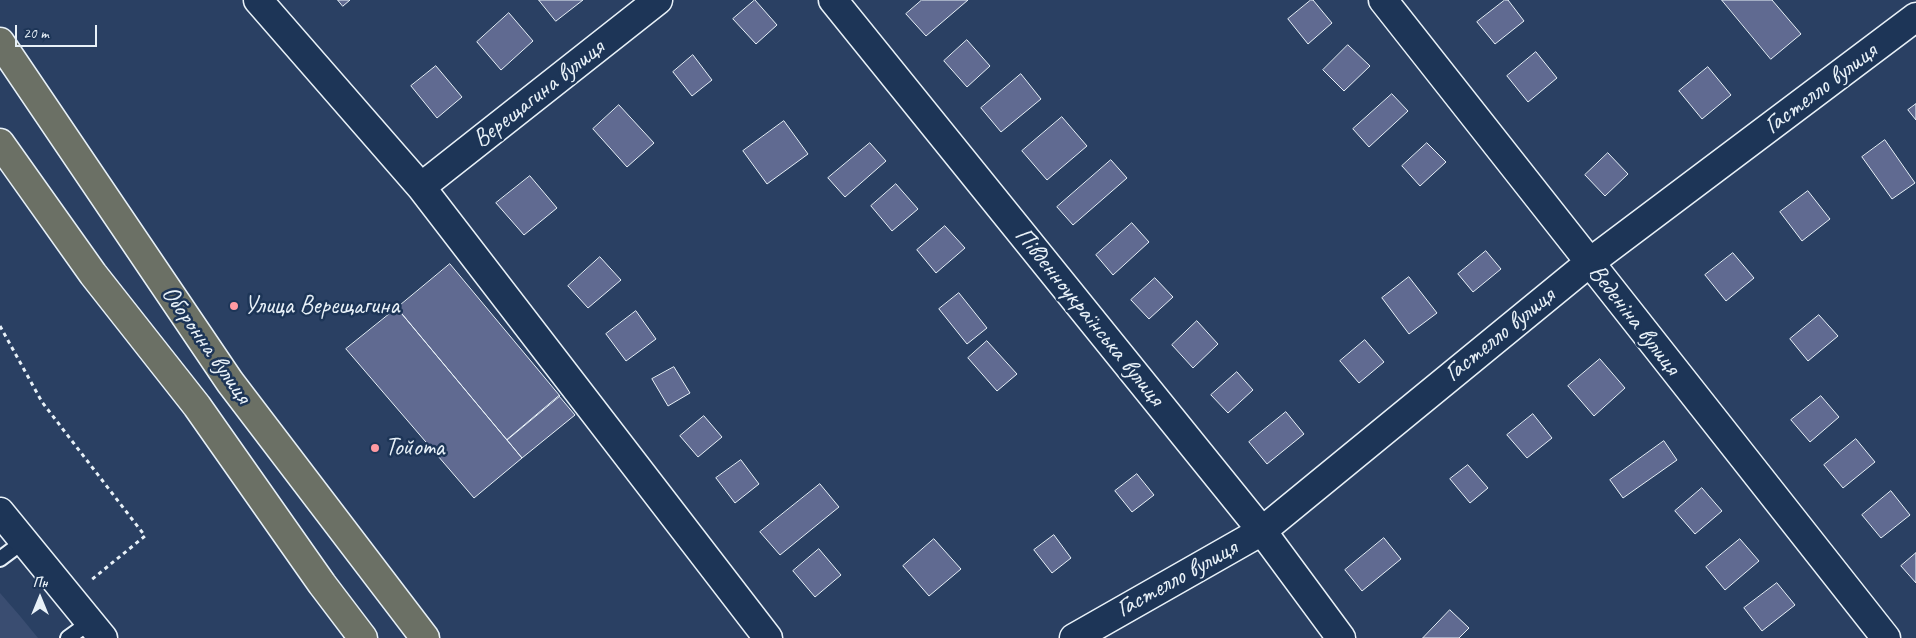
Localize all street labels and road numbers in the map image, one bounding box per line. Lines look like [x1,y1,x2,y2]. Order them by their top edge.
street label: Верещагина вулиця [467,33,611,155]
street label: Гастелло вулиця [1759,37,1883,141]
street label: Південноукраїнська вулиця [1008,221,1170,413]
street label: Веденіна вулиця [1581,259,1687,381]
street label: Оборонна вулиця [154,280,258,410]
street label: Гастелло вулиця [1439,281,1561,389]
street label: Гастелло вулиця [1111,533,1243,625]

